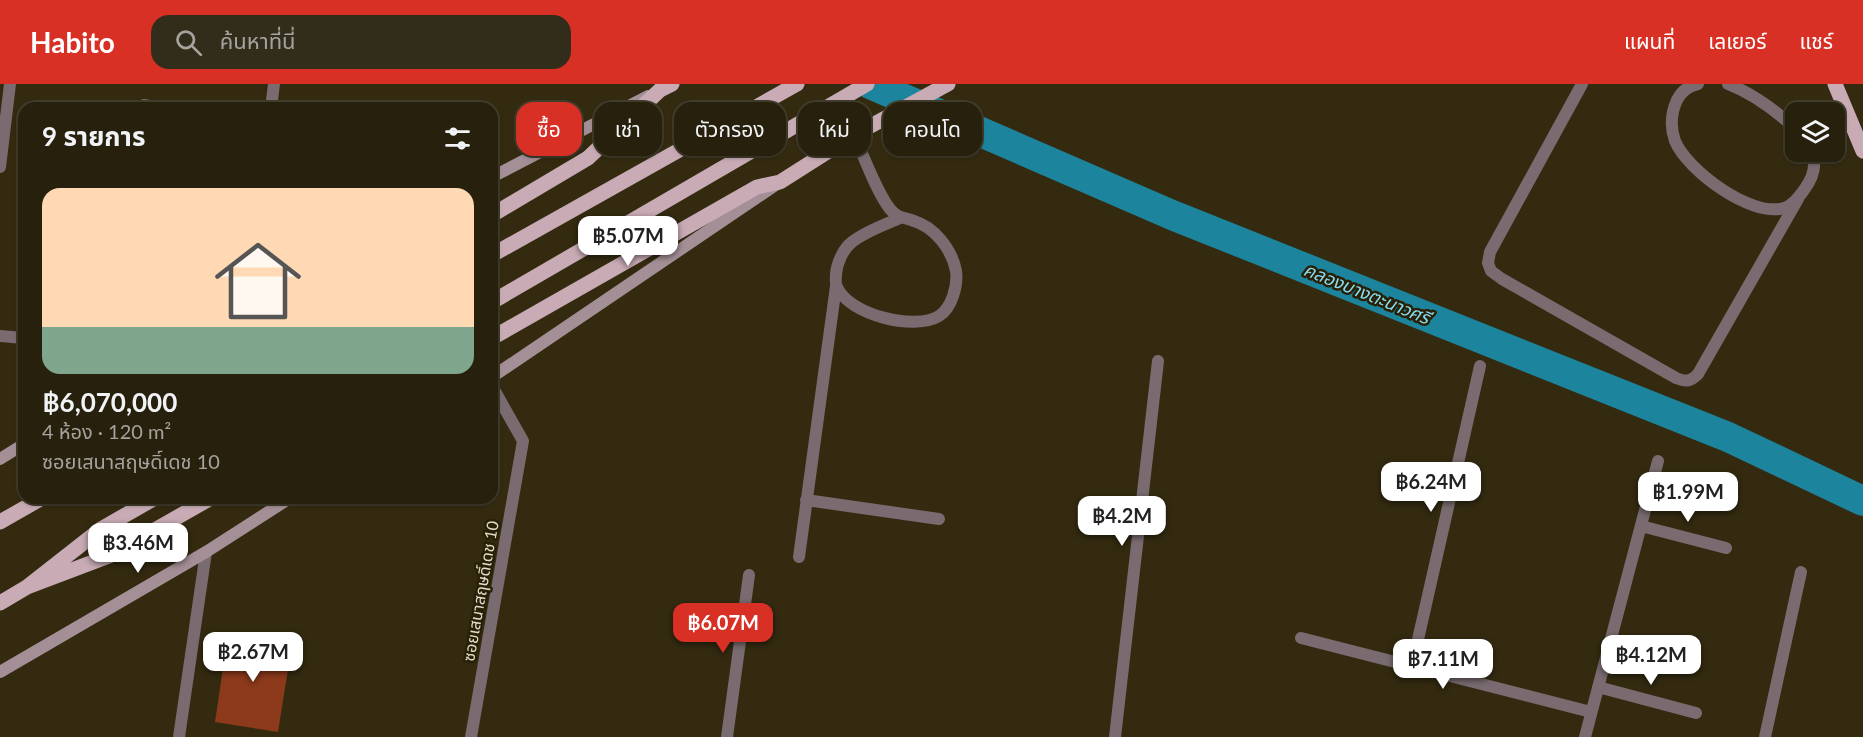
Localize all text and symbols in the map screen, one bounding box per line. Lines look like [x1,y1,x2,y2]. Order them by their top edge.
search box [151,15,571,69]
text: Habito [30,25,115,59]
icon: search [172,26,205,59]
text: ค้นหาที่นี่ [220,27,296,54]
text: แผนที่ [1624,28,1675,53]
text: เลเยอร์ [1708,28,1767,53]
text: แชร์ [1800,28,1833,53]
chip: ซื้อ [516,102,582,156]
chip: เช่า [594,102,662,156]
chip: ตัวกรอง [674,102,786,156]
chip: ใหม่ [798,102,871,156]
chip: คอนโด [883,102,982,156]
map controls [1785,102,1845,162]
button: layers [1785,102,1845,162]
text: 9 รายการ [42,120,145,152]
icon: filters [441,122,474,155]
pin: ฿5.07M [579,216,677,267]
text: ฿5.07M [592,223,664,247]
icon: home [204,227,312,335]
water label: คลองบางตะนาวศรี [1301,258,1436,329]
text: ฿6,070,000 [42,386,177,418]
text: 4 ห้อง · 120 m² [42,419,171,443]
text: ซอยเสนาสฤษดิ์เดช 10 [42,449,220,473]
pin: ฿6.24M [1382,462,1480,513]
text: ฿6.24M [1395,469,1467,493]
pin: ฿1.99M [1639,472,1737,523]
text: ฿1.99M [1652,479,1724,503]
pin: ฿4.2M [1080,496,1164,547]
text: ฿4.2M [1092,503,1152,527]
street label: ซอยเสนาสฤษดิ์เดช 10 [458,519,502,663]
pin: ฿3.46M [89,523,187,574]
text: ฿3.46M [102,530,174,554]
pin: ฿6.07M [674,603,772,654]
text: ฿6.07M [687,610,759,634]
pin: ฿2.67M [204,632,302,683]
pin: ฿4.12M [1602,635,1700,686]
text: ฿2.67M [217,639,289,663]
pin: ฿7.11M [1394,639,1492,690]
text: ฿4.12M [1615,642,1687,666]
text: ฿7.11M [1407,646,1479,670]

